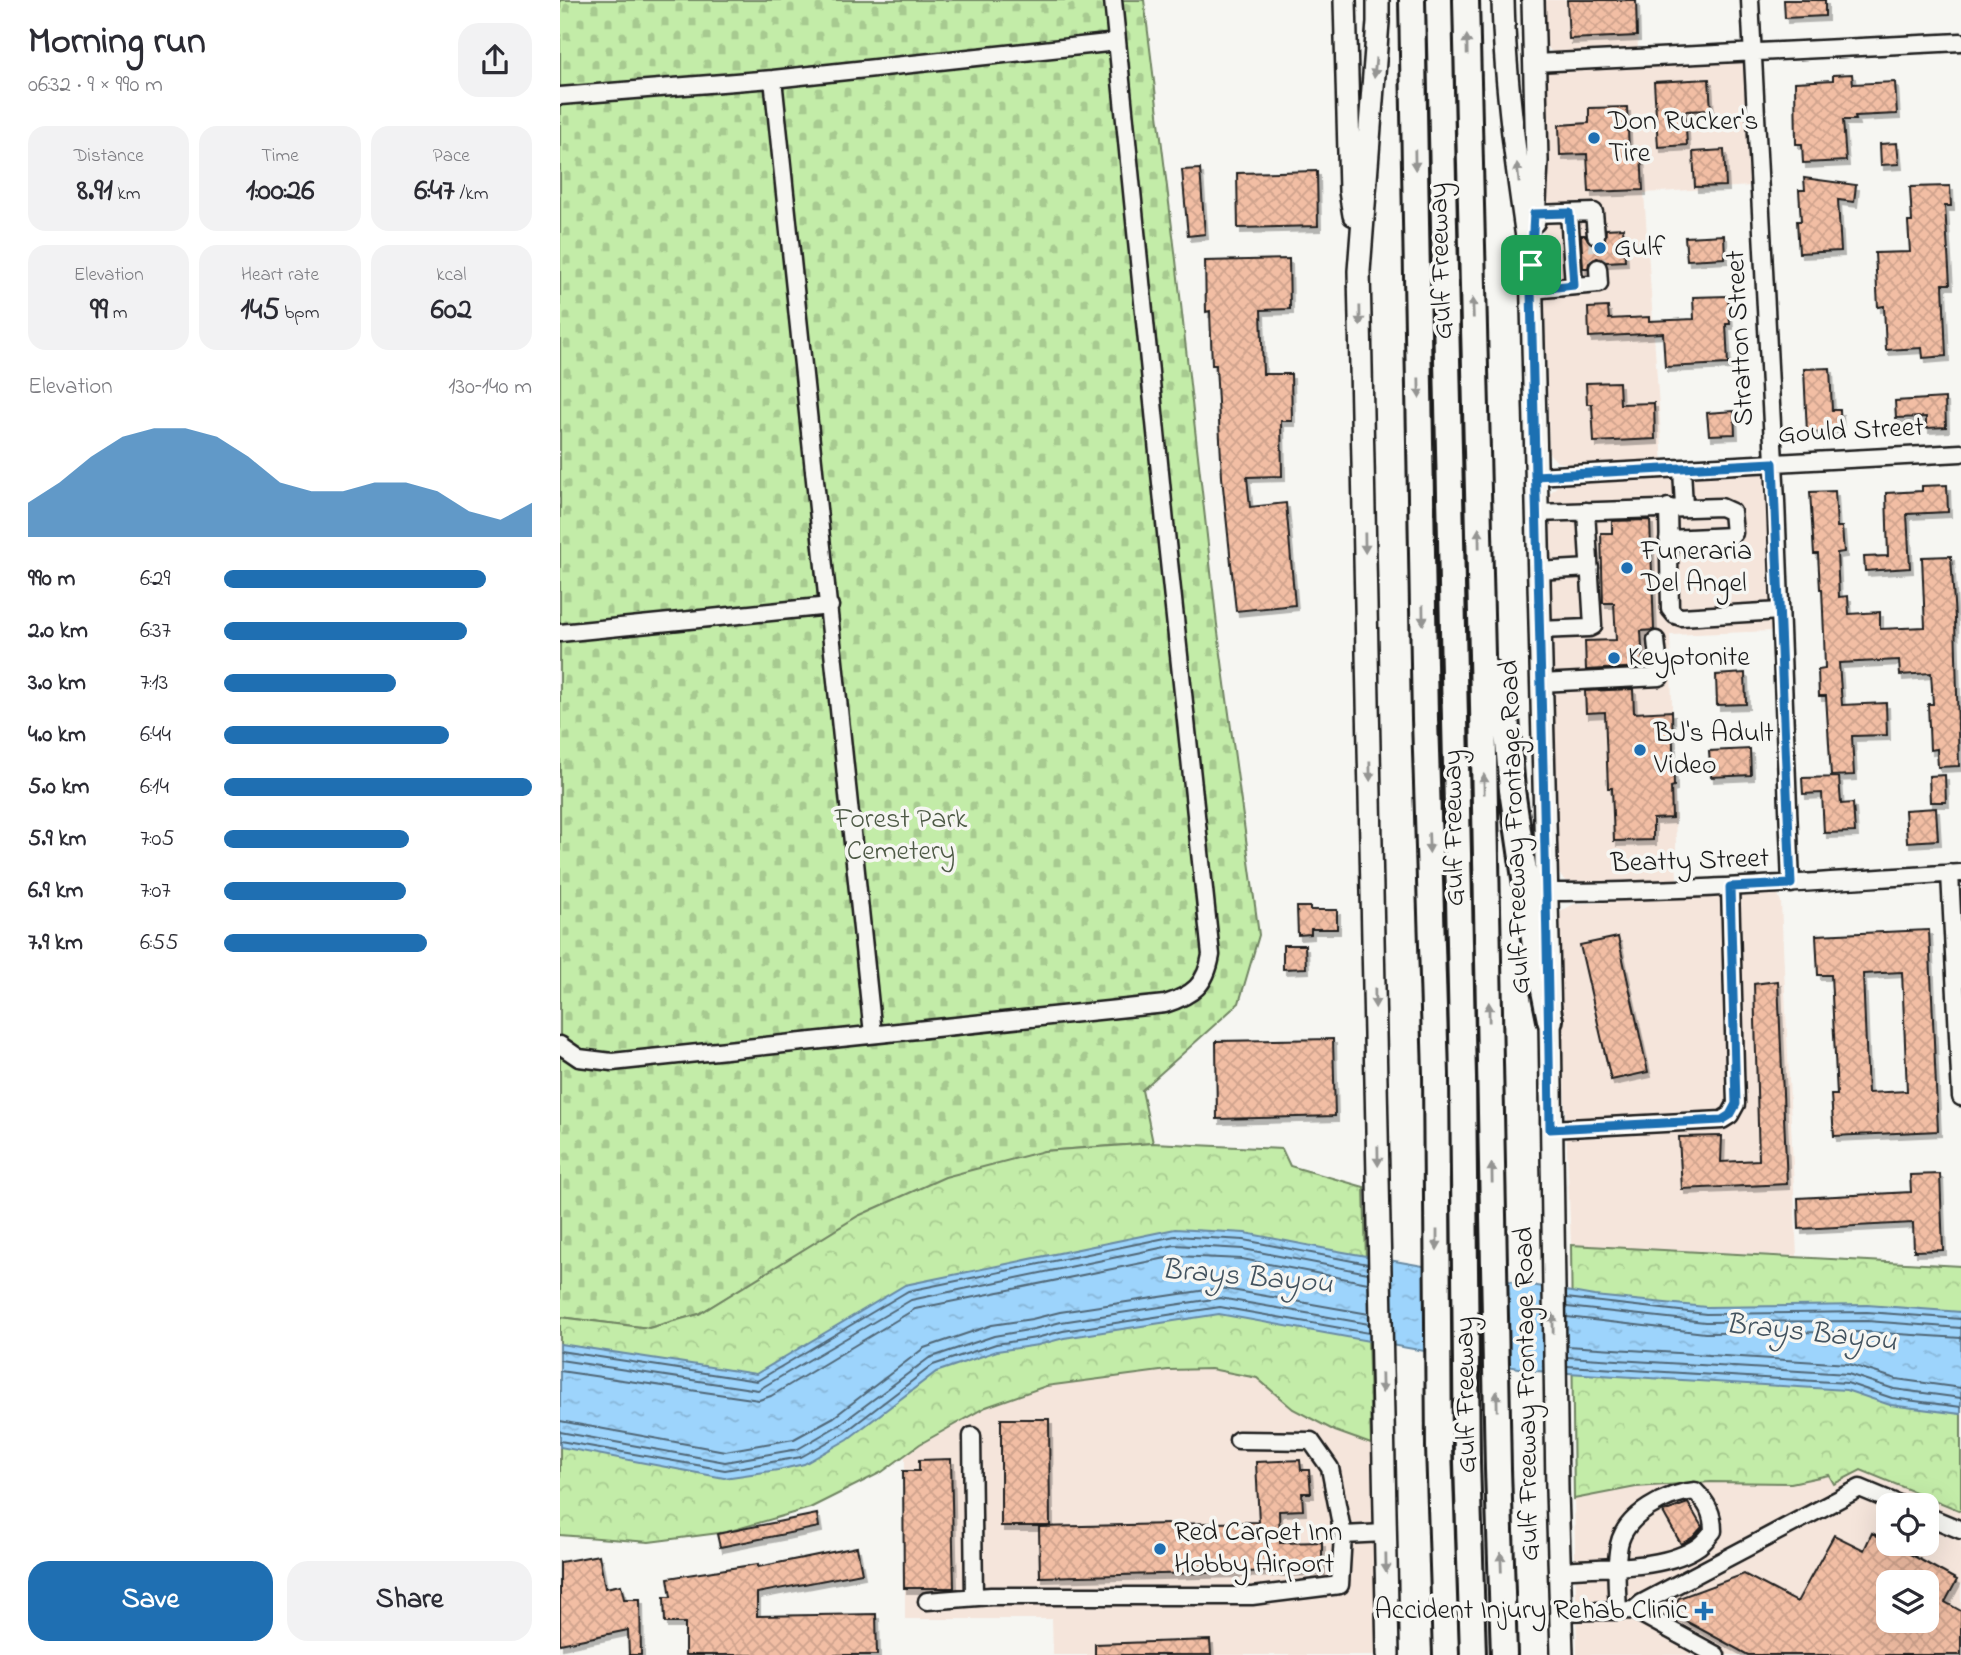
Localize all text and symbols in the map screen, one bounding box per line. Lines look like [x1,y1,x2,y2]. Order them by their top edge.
text: Morning run [28,15,206,71]
button: share [458,23,532,97]
one-way arrow [1461,34,1472,56]
one-way arrow [1369,57,1380,79]
text: 06:32 · 9 × 990 m [28,69,163,102]
place label: Don Rucker's Tire [1607,102,1758,175]
marker: Don Rucker's Tire [1586,130,1602,146]
text: Distance [74,143,144,170]
text: Time [261,143,299,170]
text: Pace [433,143,470,170]
one-way arrow [1409,150,1420,172]
one-way arrow [1512,162,1523,184]
text: 8.91 [77,170,113,214]
text: 1:00:26 [246,170,314,214]
text: 6:47 [414,170,455,214]
text: km [113,181,141,208]
text: /km [455,181,488,208]
street label: Gulf Freeway [1419,182,1465,340]
place label: Gulf [1614,228,1665,269]
pin [1501,235,1561,295]
marker: Gulf [1592,240,1608,256]
icon: arrive [1512,246,1550,284]
street label: Stratton Street [1716,249,1766,427]
text: Elevation [74,262,144,289]
text: Heart rate [241,262,319,289]
text: kcal [436,262,466,289]
text: 99 [90,289,108,333]
text: 145 [241,289,280,333]
text: 602 [431,289,472,333]
one-way arrow [1468,297,1479,319]
text: m [108,300,127,327]
text: bpm [280,300,319,327]
one-way arrow [1354,305,1366,327]
text: Elevation [28,371,113,404]
text: 130–140 m [448,371,532,404]
one-way arrow [1413,377,1425,399]
street label: Gould Street [1777,408,1925,456]
one-way arrow [1474,527,1485,549]
one-way arrow [1359,532,1371,554]
place label: Funeraria Del Angel [1640,532,1752,605]
marker: Funeraria Del Angel [1619,560,1635,576]
text: 990 m [28,563,75,596]
text: 6:29 [140,563,170,596]
one-way arrow [1417,605,1429,627]
text: 2.0 km [28,615,88,648]
text: 6:37 [140,615,171,648]
place label: Keyptonite [1628,638,1750,679]
marker: Keyptonite [1606,650,1622,666]
street label: Gulf Freeway Frontage Road [1490,659,1542,995]
text: 3.0 km [28,667,86,700]
text: 7:13 [140,667,168,700]
place label: BJ's Adult Video [1653,714,1774,787]
text: 4.0 km [28,719,86,752]
text: 6:44 [140,719,171,752]
marker: BJ's Adult Video [1632,742,1648,758]
street label: Gulf Freeway [1433,749,1477,907]
one-way arrow [1364,760,1376,782]
text: 5.0 km [28,771,89,804]
text: 6:14 [140,771,169,804]
one-way arrow [1478,773,1490,795]
park label: Forest Park Cemetery [834,800,968,873]
text: 5.9 km [28,823,86,856]
text: 7:05 [140,823,175,856]
one-way arrow [1423,832,1434,854]
street label: Beatty Street [1609,839,1770,885]
text: 6.9 km [28,875,83,908]
text: 7:07 [140,875,171,908]
text: 7.9 km [28,927,83,960]
text: 6:55 [140,927,178,960]
one-way arrow [1369,987,1381,1009]
one-way arrow [1483,1000,1494,1022]
one-way arrow [1372,1145,1384,1167]
one-way arrow [1486,1162,1498,1184]
street label: Gulf Freeway Frontage Road [1505,1226,1551,1562]
one-way arrow [1431,1230,1443,1252]
water label: Brays Bayou [1160,1249,1334,1307]
water label: Brays Bayou [1723,1303,1899,1365]
one-way arrow [1548,1312,1559,1334]
street label: Gulf Freeway [1445,1316,1489,1474]
one-way arrow [1377,1372,1388,1394]
one-way arrow [1491,1390,1502,1412]
map controls [1876,1493,1939,1633]
button: locate [1876,1493,1939,1556]
place label: Red Carpet Inn Hobby Airport [1174,1513,1342,1586]
marker: Red Carpet Inn Hobby Airport [1152,1541,1168,1557]
one-way arrow [1496,1551,1507,1573]
one-way arrow [1380,1552,1392,1574]
button: Save [28,1561,273,1641]
button: Share [287,1561,532,1641]
button: layers [1876,1570,1939,1633]
place label: Accident Injury Rehab Clinic [1375,1591,1689,1632]
marker: Accident Injury Rehab Clinic [1694,1601,1714,1621]

